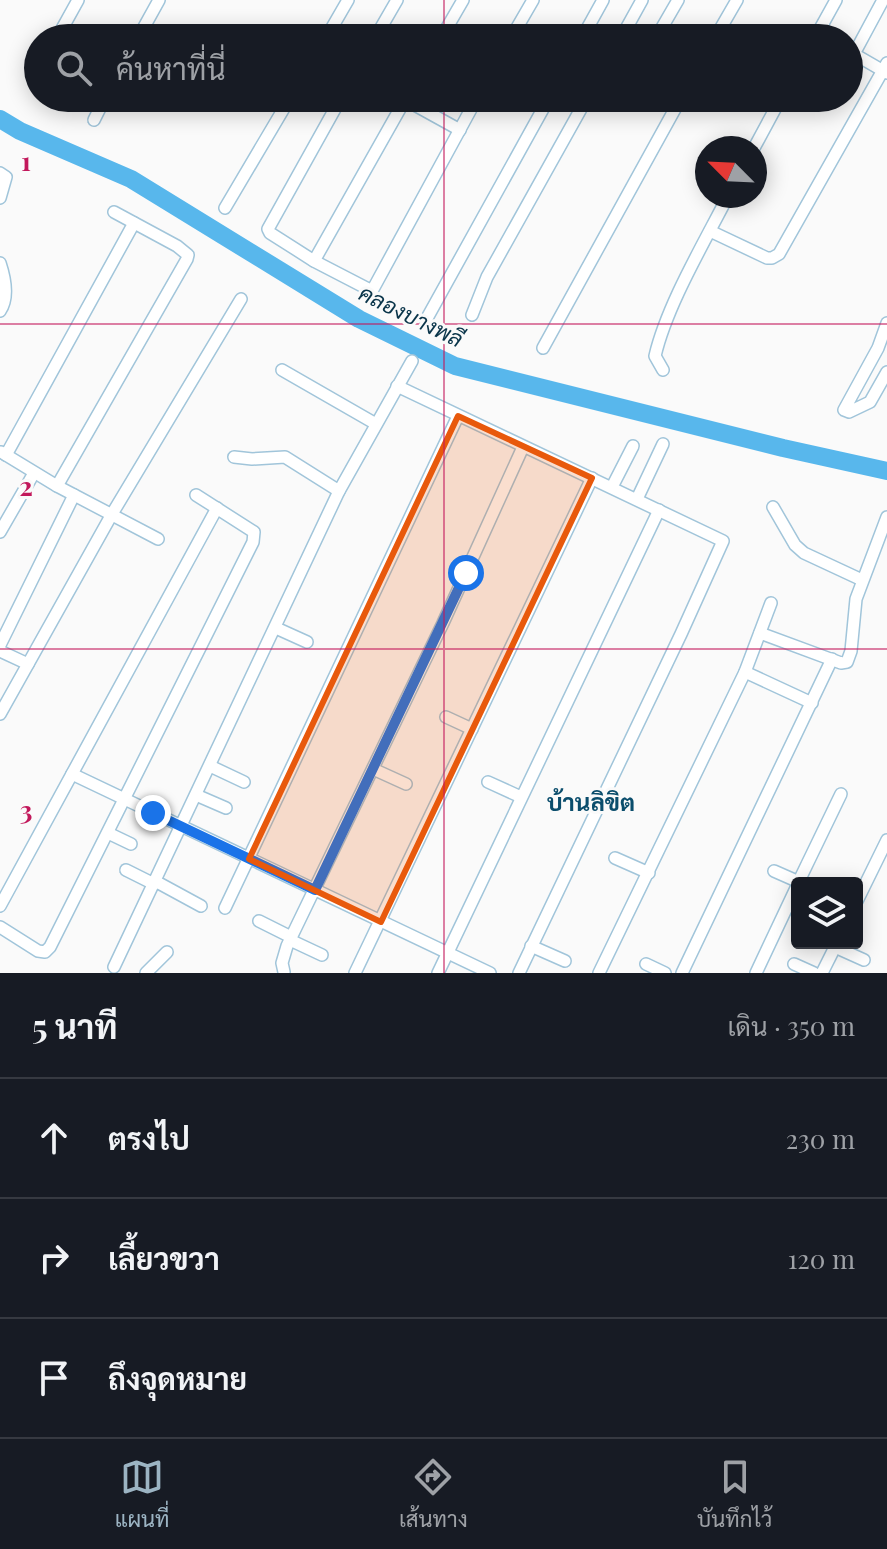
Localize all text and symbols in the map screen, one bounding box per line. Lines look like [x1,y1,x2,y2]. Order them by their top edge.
search box [24,24,863,112]
icon: search [52,46,96,90]
text: ค้นหาที่นี่ [116,48,226,88]
north arrow [695,136,767,208]
text: 1 [21,143,31,178]
water label: คลองบางพลี [354,277,470,354]
text: 2 [19,468,33,503]
route start [448,555,484,591]
district label: บ้านลิขิต [547,785,635,817]
text: 3 [20,792,32,827]
route end [135,795,171,831]
map controls [791,877,863,949]
button: layers [791,877,863,949]
text: 5 นาที [32,1002,117,1048]
text: เดิน · 350 m [727,1008,855,1043]
icon: ahead [32,1116,76,1160]
text: ตรงไป [108,1118,190,1158]
text: 230 m [786,1121,855,1156]
icon: right [32,1236,76,1280]
text: เลี้ยวขวา [108,1238,220,1278]
text: 120 m [788,1241,855,1276]
icon: arrive [32,1356,76,1400]
text: ถึงจุดหมาย [108,1358,247,1398]
tab: แผนที่ [115,1455,170,1533]
tab: เส้นทาง [399,1455,468,1533]
tab: บันทึกไว้ [697,1455,772,1533]

